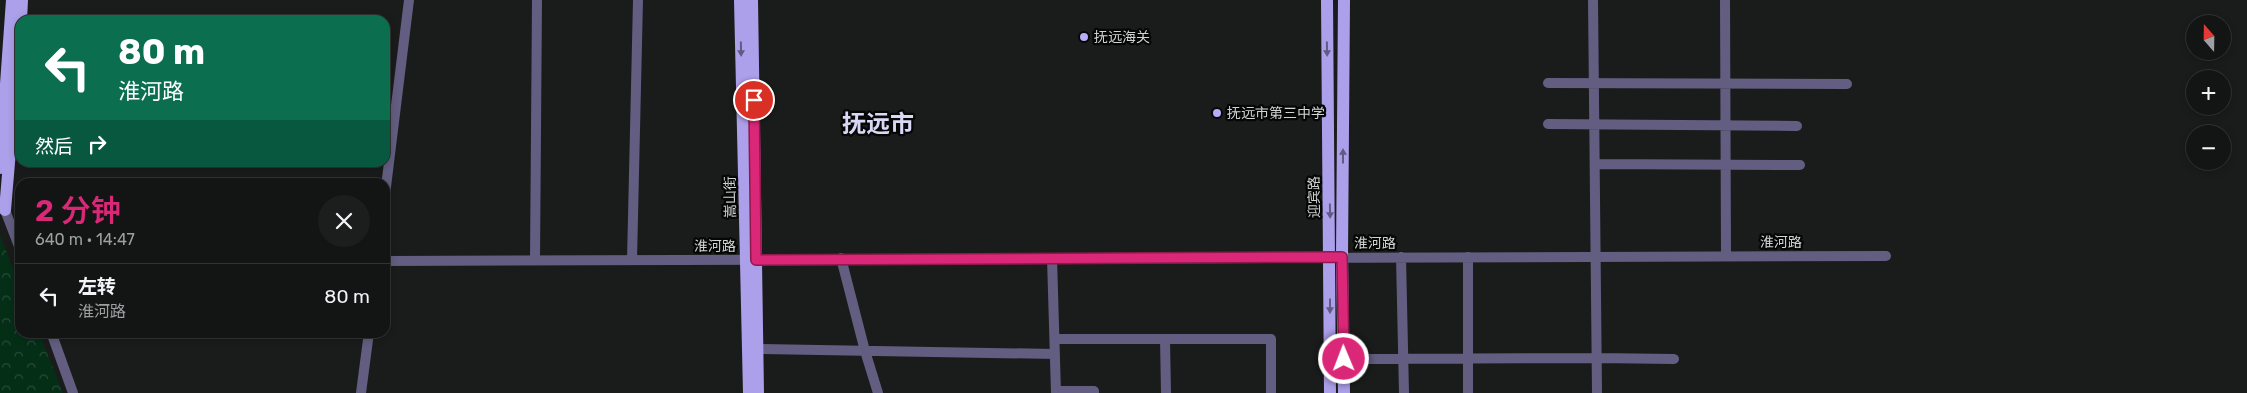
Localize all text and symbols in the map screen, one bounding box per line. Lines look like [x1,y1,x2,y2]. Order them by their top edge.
north arrow [2186,15,2231,60]
map controls [2186,15,2231,170]
place label: 抚远海关 [1094,29,1150,46]
text: 80 m [118,31,205,73]
marker: 抚远海关 [1078,31,1090,43]
icon: left [35,35,100,100]
one-way arrow [738,41,746,57]
one-way arrow [1323,41,1331,57]
button: + [2186,70,2231,115]
text: 淮河路 [118,78,184,105]
pin [733,79,775,121]
icon: arrive [740,86,768,114]
place label: 抚远市第三中学 [1227,105,1325,122]
marker: 抚远市第三中学 [1211,107,1223,119]
district label: 抚远市 [842,110,914,138]
button: − [2186,125,2231,170]
icon: right [83,130,111,158]
text: 然后 [35,135,73,158]
one-way arrow [1339,148,1347,164]
street label: 嵩山街 [722,176,739,218]
street label: 迎宾路 [1306,176,1323,218]
text: 2 分钟 [35,193,121,229]
button: close [318,195,370,247]
one-way arrow [1326,203,1334,219]
text: 640 m · 14:47 [35,230,135,249]
street label: 淮河路 [1760,234,1802,251]
street label: 淮河路 [1354,235,1396,252]
street label: 淮河路 [694,238,736,255]
text: 左转 [78,275,116,298]
icon: left [35,282,63,310]
text: 80 m [324,285,370,308]
one-way arrow [1326,298,1334,314]
text: 淮河路 [78,302,126,321]
position arrow [1317,332,1369,384]

